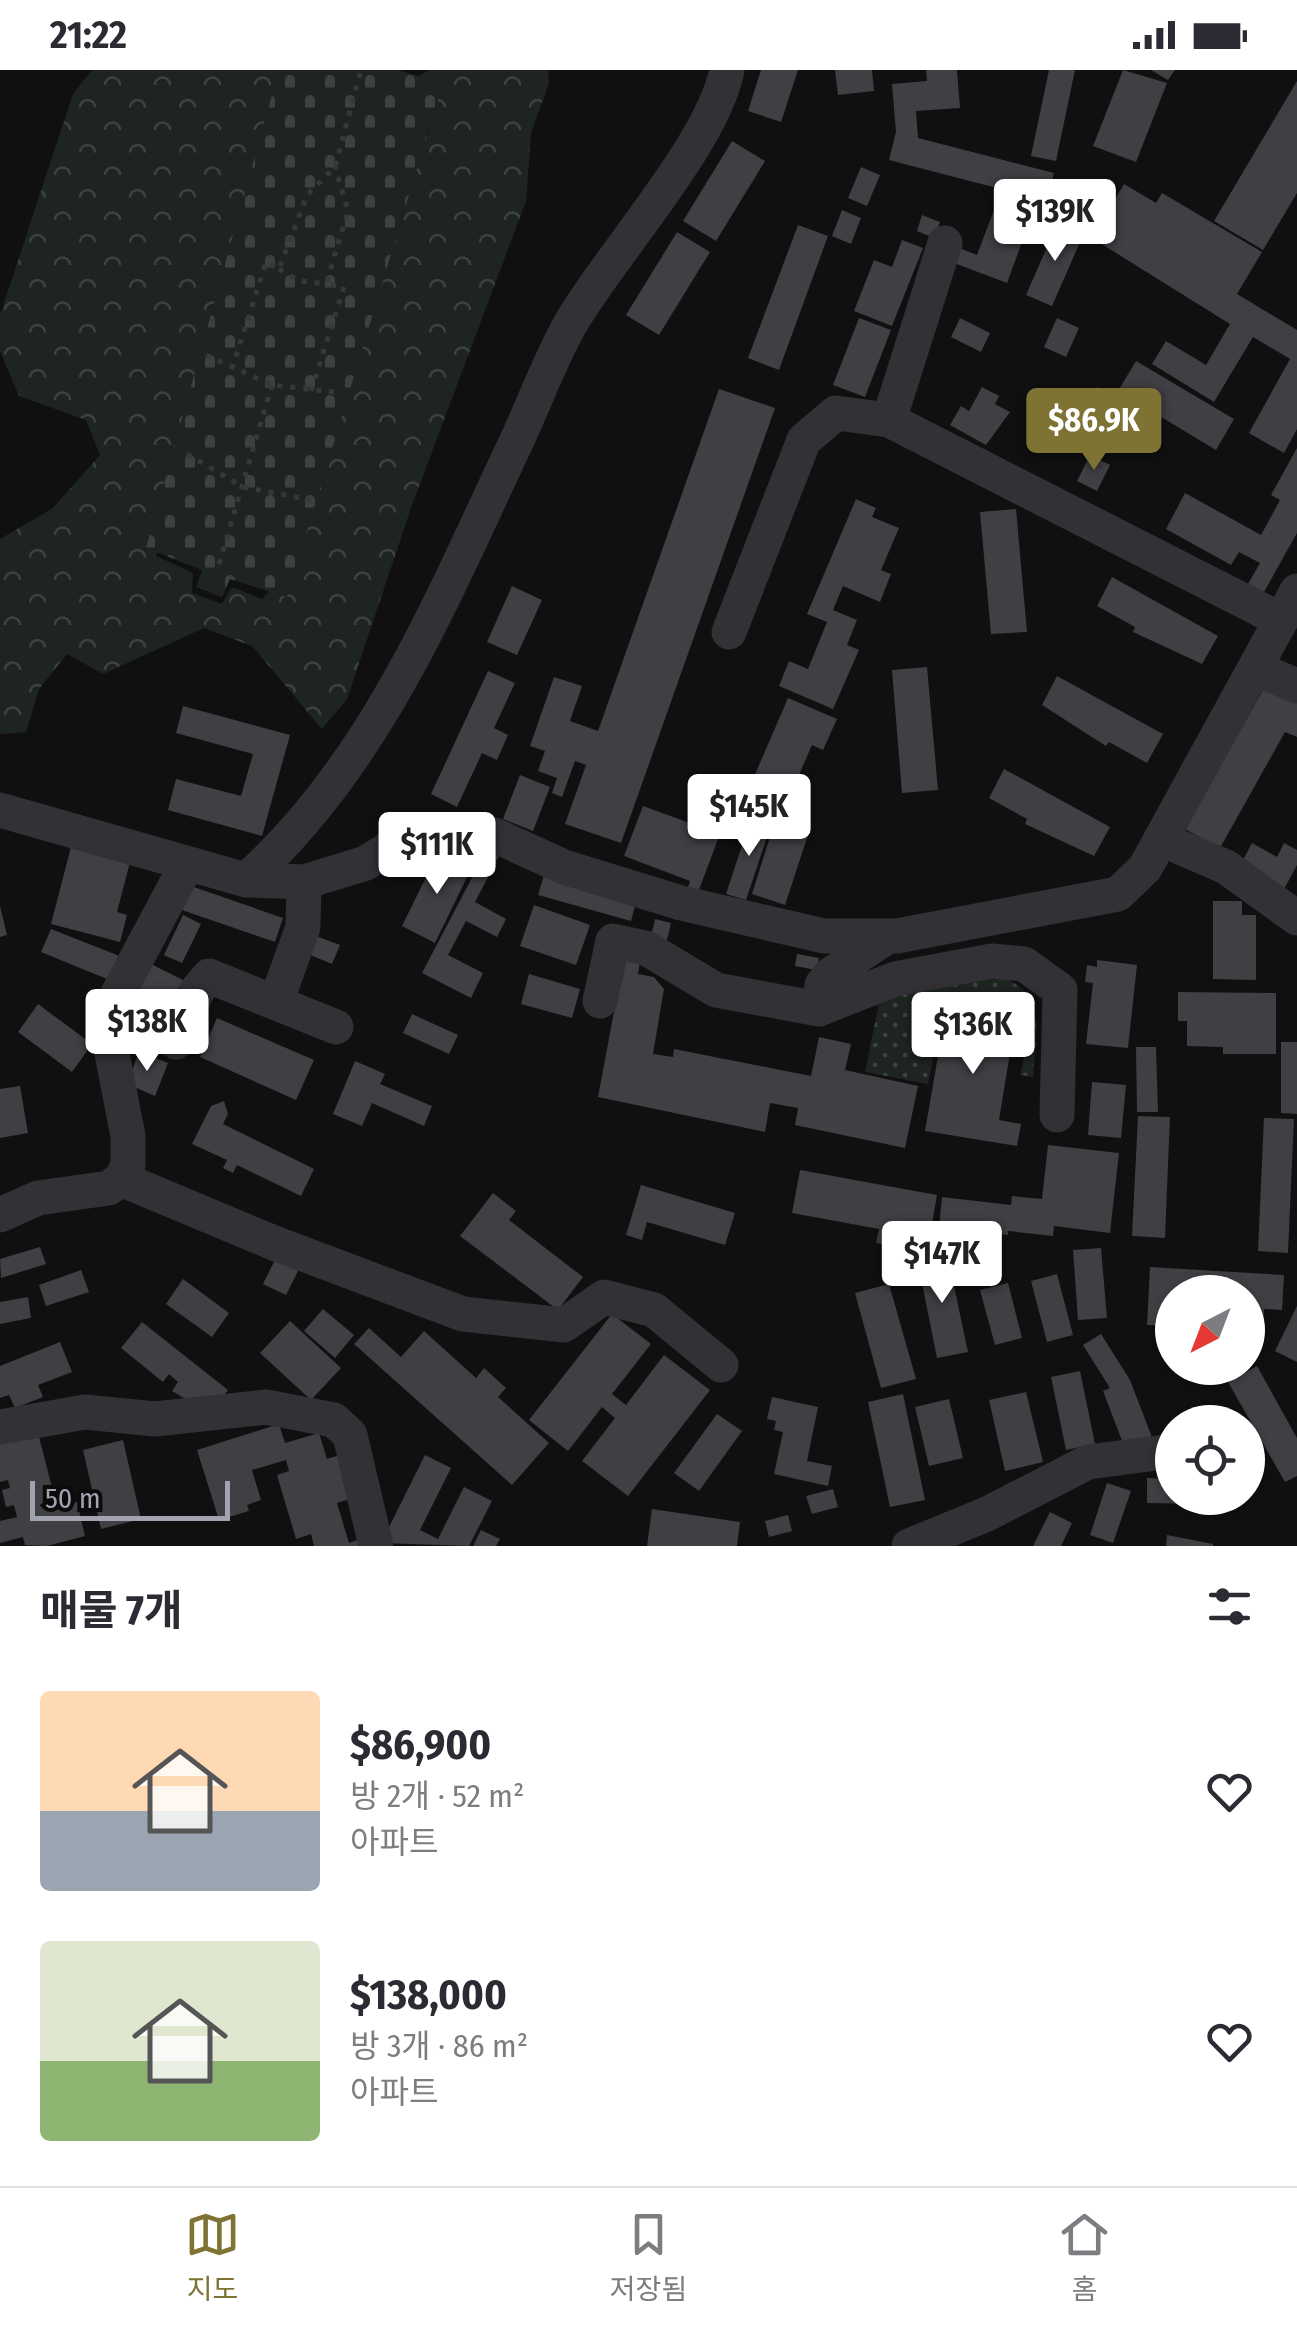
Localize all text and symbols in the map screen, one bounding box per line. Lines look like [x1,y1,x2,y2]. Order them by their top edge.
text: 21:22 [50,12,127,58]
pin: $139K [985,179,1125,264]
text: $139K [1016,192,1094,230]
pin: $86.9K [1013,388,1175,473]
text: $86.9K [1048,401,1140,439]
pin: $145K [679,774,819,859]
text: $145K [710,787,788,825]
pin: $111K [367,812,507,897]
text: $111K [401,825,473,863]
pin: $138K [77,989,217,1074]
pin: $136K [903,992,1043,1077]
text: $138K [108,1002,186,1040]
text: $136K [934,1005,1012,1043]
pin: $147K [872,1221,1012,1306]
text: $147K [904,1234,980,1272]
north arrow [1155,1275,1265,1385]
map controls [1155,1275,1265,1515]
button: locate [1155,1405,1265,1515]
scale bar [30,1476,230,1520]
text: 50 m [45,1482,101,1515]
icon: filters [1202,1579,1257,1634]
text: 매물 7개 [40,1586,183,1636]
text: $86,900 [350,1720,491,1770]
icon: home [120,1731,240,1851]
icon: heart [1202,1764,1257,1819]
text: 방 2개 · 52 m² [350,1777,524,1815]
text: 아파트 [350,1823,438,1861]
text: $138,000 [350,1970,507,2020]
icon: home [120,1981,240,2101]
icon: heart [1202,2014,1257,2069]
text: 방 3개 · 86 m² [350,2027,528,2065]
text: 아파트 [350,2073,438,2111]
tab: 지도 [185,2207,240,2307]
tab: 저장됨 [610,2207,687,2307]
tab: 홈 [1057,2207,1112,2307]

